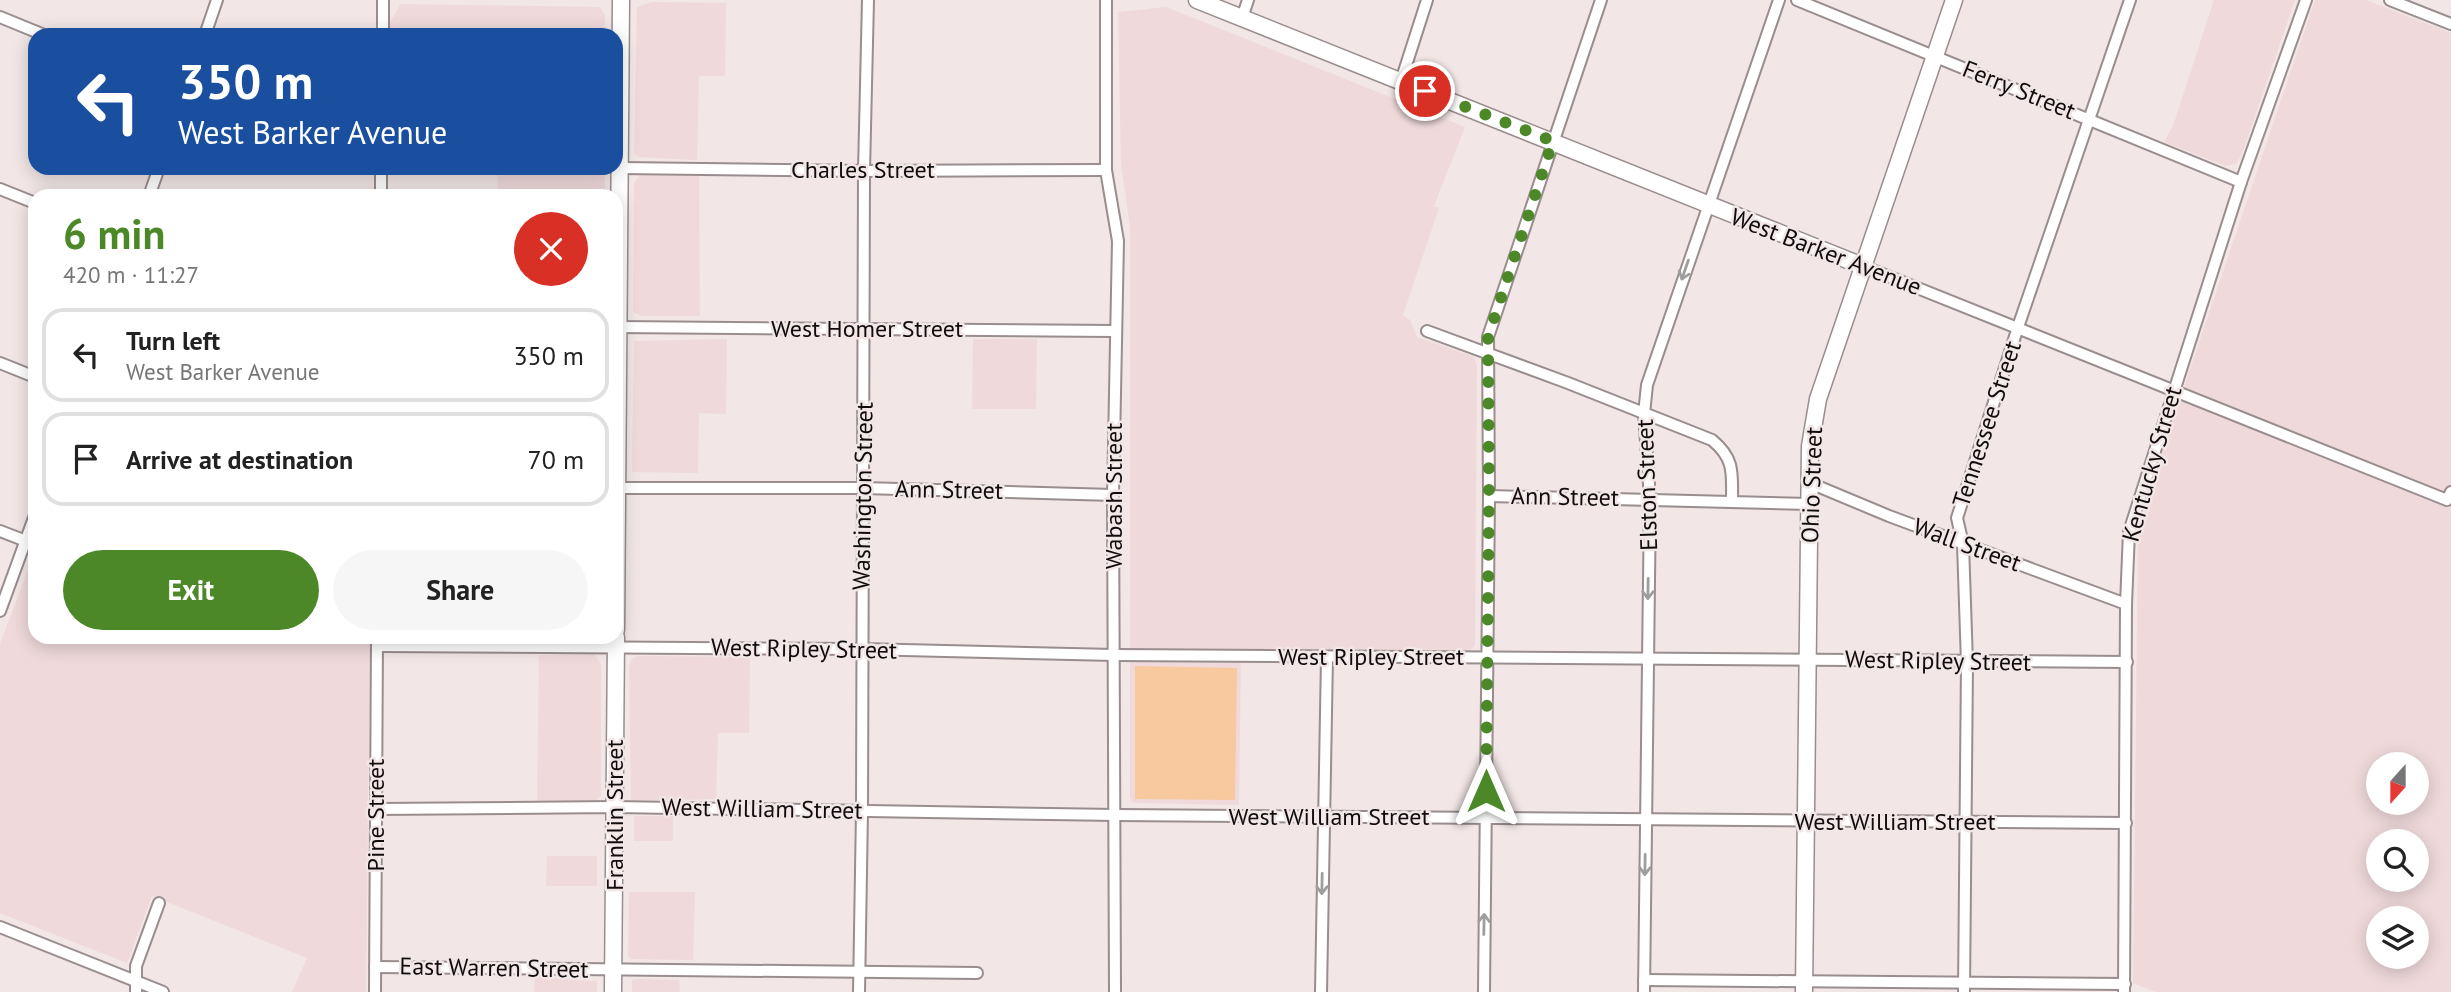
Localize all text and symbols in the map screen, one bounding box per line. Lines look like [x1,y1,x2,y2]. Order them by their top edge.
text: 350 m [178,49,313,113]
street label: Ferry Street [1958,53,2080,126]
icon: left [63,56,154,147]
pin [1395,61,1455,121]
icon: arrive [1406,72,1444,110]
text: West Barker Avenue [178,111,447,153]
street label: Charles Street [791,154,935,185]
street label: West Barker Avenue [1726,201,1926,302]
text: 6 min [63,206,165,261]
button: close [514,212,588,286]
one-way arrow [1678,258,1691,280]
text: 420 m · 11:27 [63,260,199,289]
street label: West Homer Street [771,313,963,344]
text: Turn left [126,324,220,357]
icon: left [67,336,105,374]
street label: Tennessee Street [1945,337,2028,511]
text: 350 m [513,339,584,372]
text: West Barker Avenue [126,357,320,386]
street label: Kentucky Street [2115,383,2188,545]
street label: Washington Street [845,402,880,590]
street label: Elston Street [1629,419,1664,551]
street label: Wabash Street [1098,423,1129,569]
street label: Ohio Street [1794,426,1829,544]
icon: arrive [67,440,105,478]
text: Arrive at destination [126,443,353,476]
text: 70 m [528,443,584,476]
street label: Ann Street [895,473,1003,506]
street label: Ann Street [1511,480,1619,513]
street label: Wall Street [1909,511,2025,578]
button: Exit [63,550,319,630]
button: Share [333,550,588,630]
one-way arrow [1642,577,1655,600]
street label: West Ripley Street [711,631,897,666]
street label: West Ripley Street [1278,641,1464,672]
street label: West Ripley Street [1845,643,2031,678]
street label: Franklin Street [599,739,630,891]
north arrow [2366,752,2429,816]
map controls [2366,752,2429,969]
position arrow [1449,754,1523,828]
street label: Pine Street [360,759,391,871]
street label: West William Street [661,791,863,826]
street label: West William Street [1228,801,1430,832]
street label: West William Street [1794,806,1996,837]
button: search [2366,829,2429,892]
one-way arrow [1639,853,1652,876]
one-way arrow [1316,873,1329,896]
button: layers [2366,906,2429,969]
one-way arrow [1478,913,1491,936]
street label: East Warren Street [399,950,589,985]

